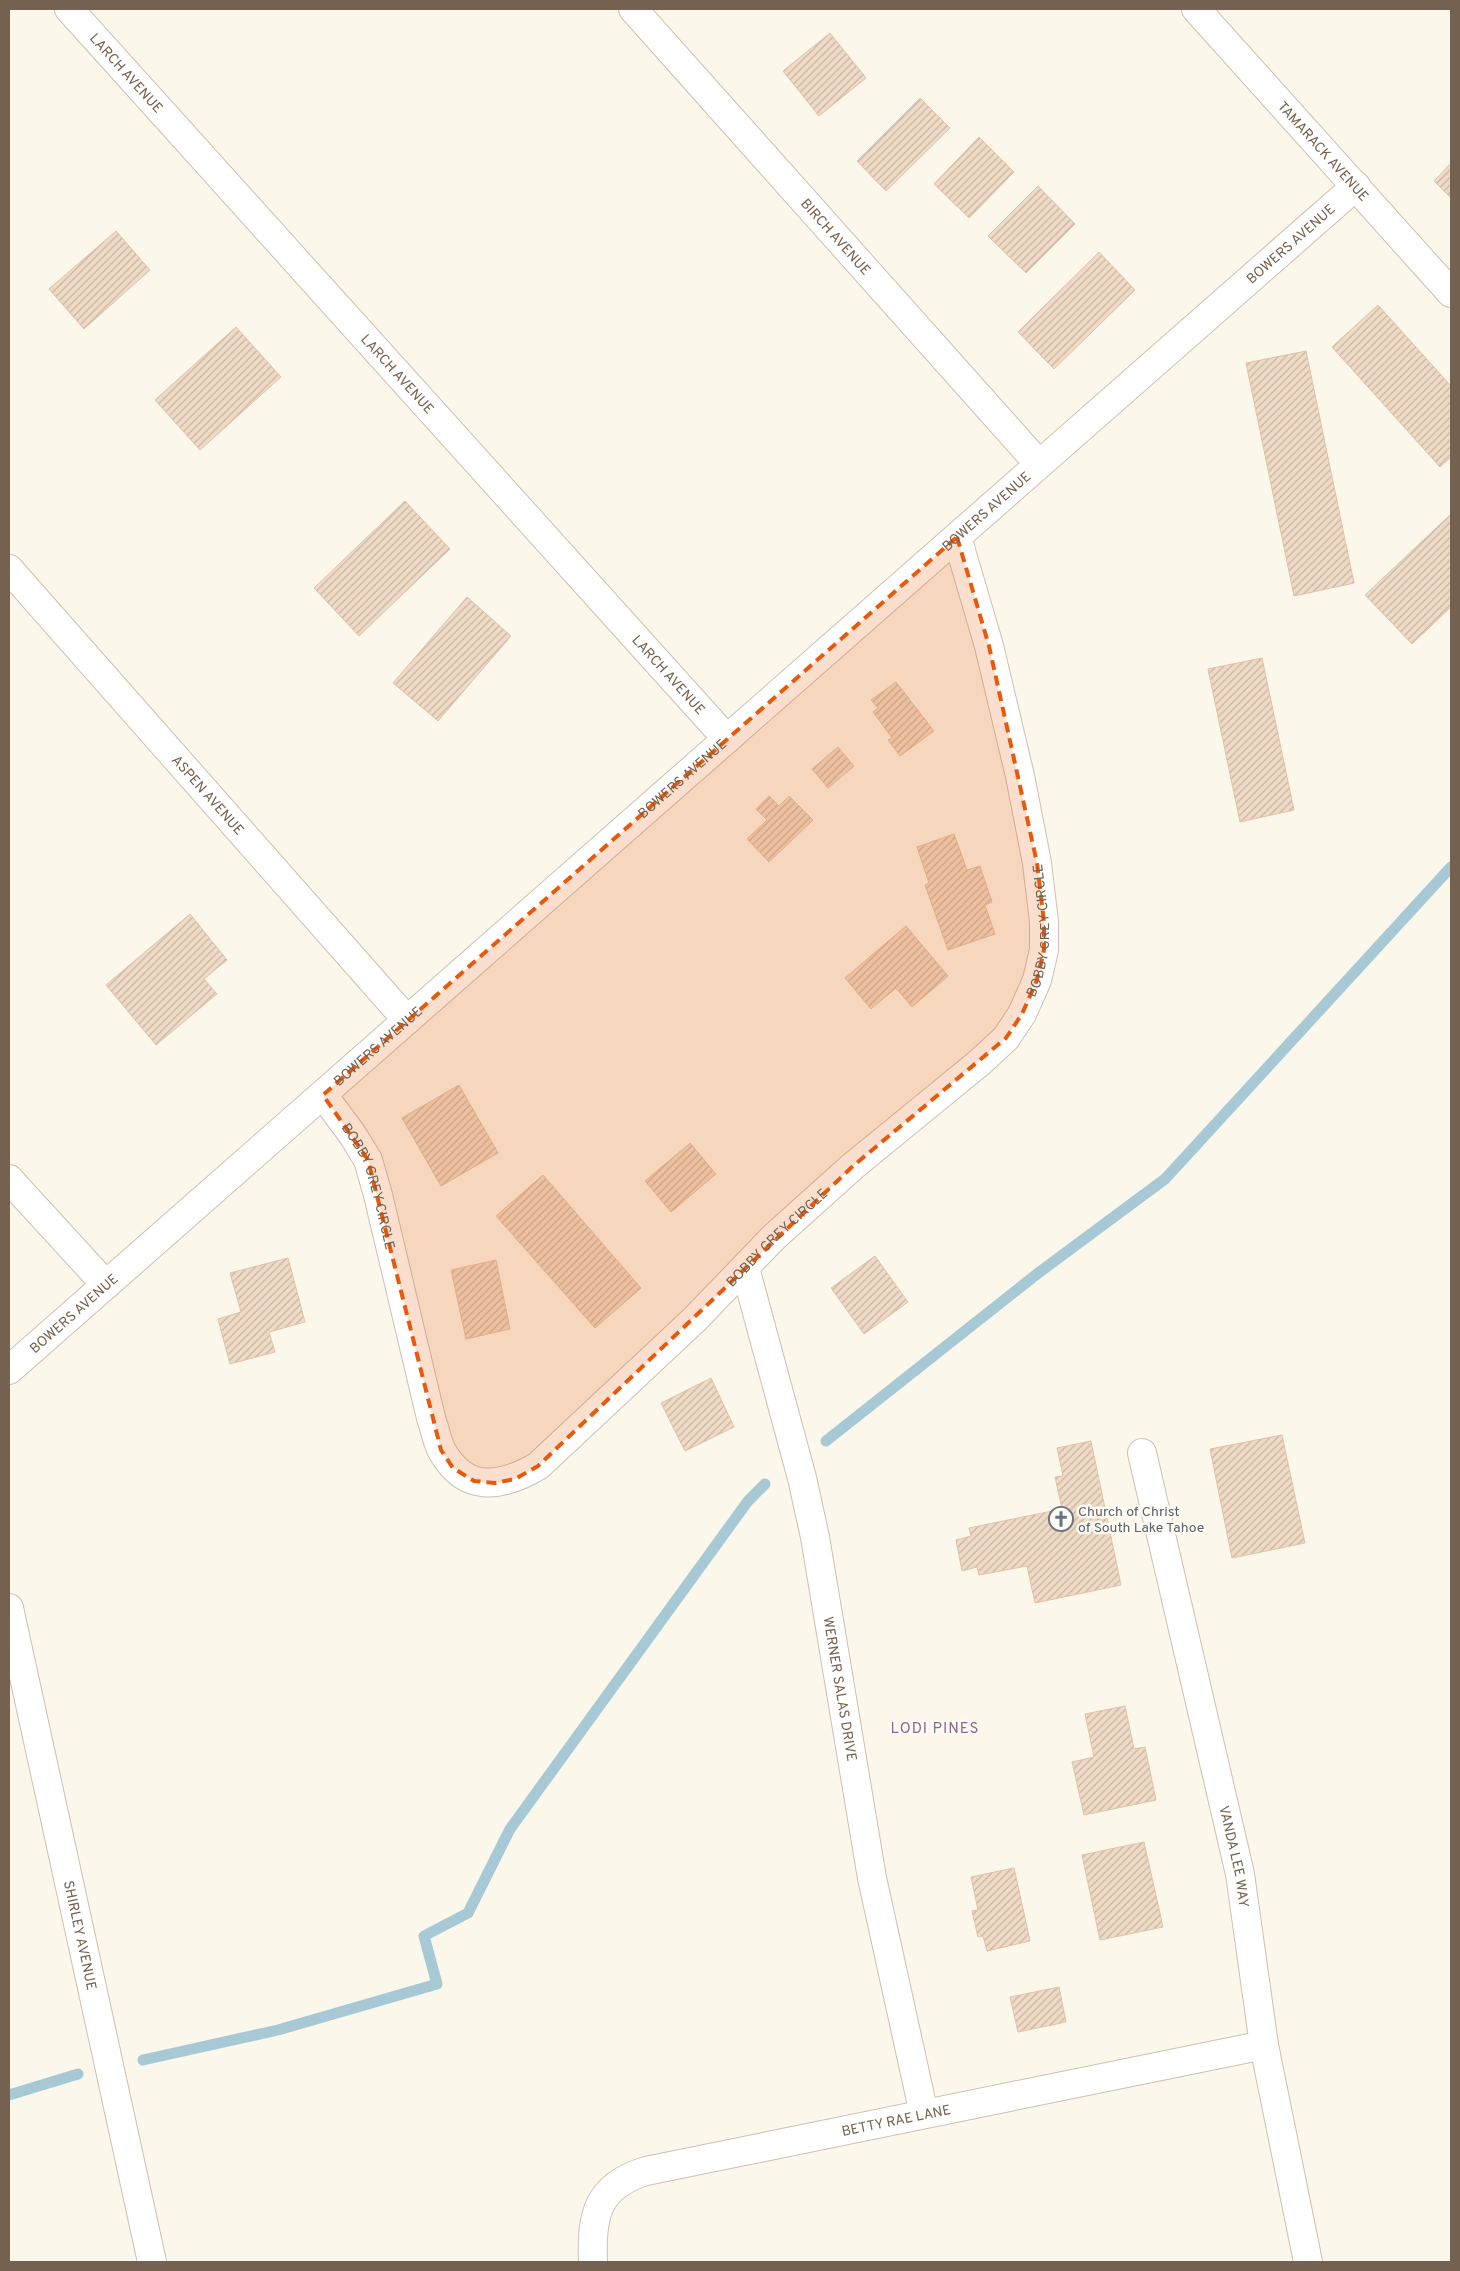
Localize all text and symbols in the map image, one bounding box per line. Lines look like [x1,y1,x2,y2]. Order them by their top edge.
street label: LARCH AVENUE [85,31,166,117]
street label: TAMARACK AVENUE [1273,99,1372,205]
street label: BIRCH AVENUE [796,196,874,279]
street label: BOWERS AVENUE [1244,201,1339,288]
street label: LARCH AVENUE [356,331,437,418]
street label: BOWERS AVENUE [939,469,1035,556]
street label: LARCH AVENUE [628,632,708,719]
street label: BOWERS AVENUE [635,736,731,823]
street label: ASPEN AVENUE [167,752,247,839]
street label: BOBBY GREY CIRCLE [1024,863,1054,1000]
street label: BOWERS AVENUE [331,1003,427,1090]
street label: BOBBY GREY CIRCLE [337,1120,398,1252]
street label: BOBBY GREY CIRCLE [723,1186,832,1291]
street label: BOWERS AVENUE [27,1271,122,1358]
place label: Church of Christ of South Lake Tahoe [1078,1504,1204,1537]
church icon: Church of Christ of South Lake Tahoe [1048,1506,1074,1532]
street label: WERNER SALAS DRIVE [818,1616,859,1763]
district label: LODI PINES [890,1720,980,1739]
street label: VANDA LEE WAY [1214,1804,1252,1909]
street label: SHIRLEY AVENUE [59,1879,99,1992]
street label: BETTY RAE LANE [840,2102,952,2141]

